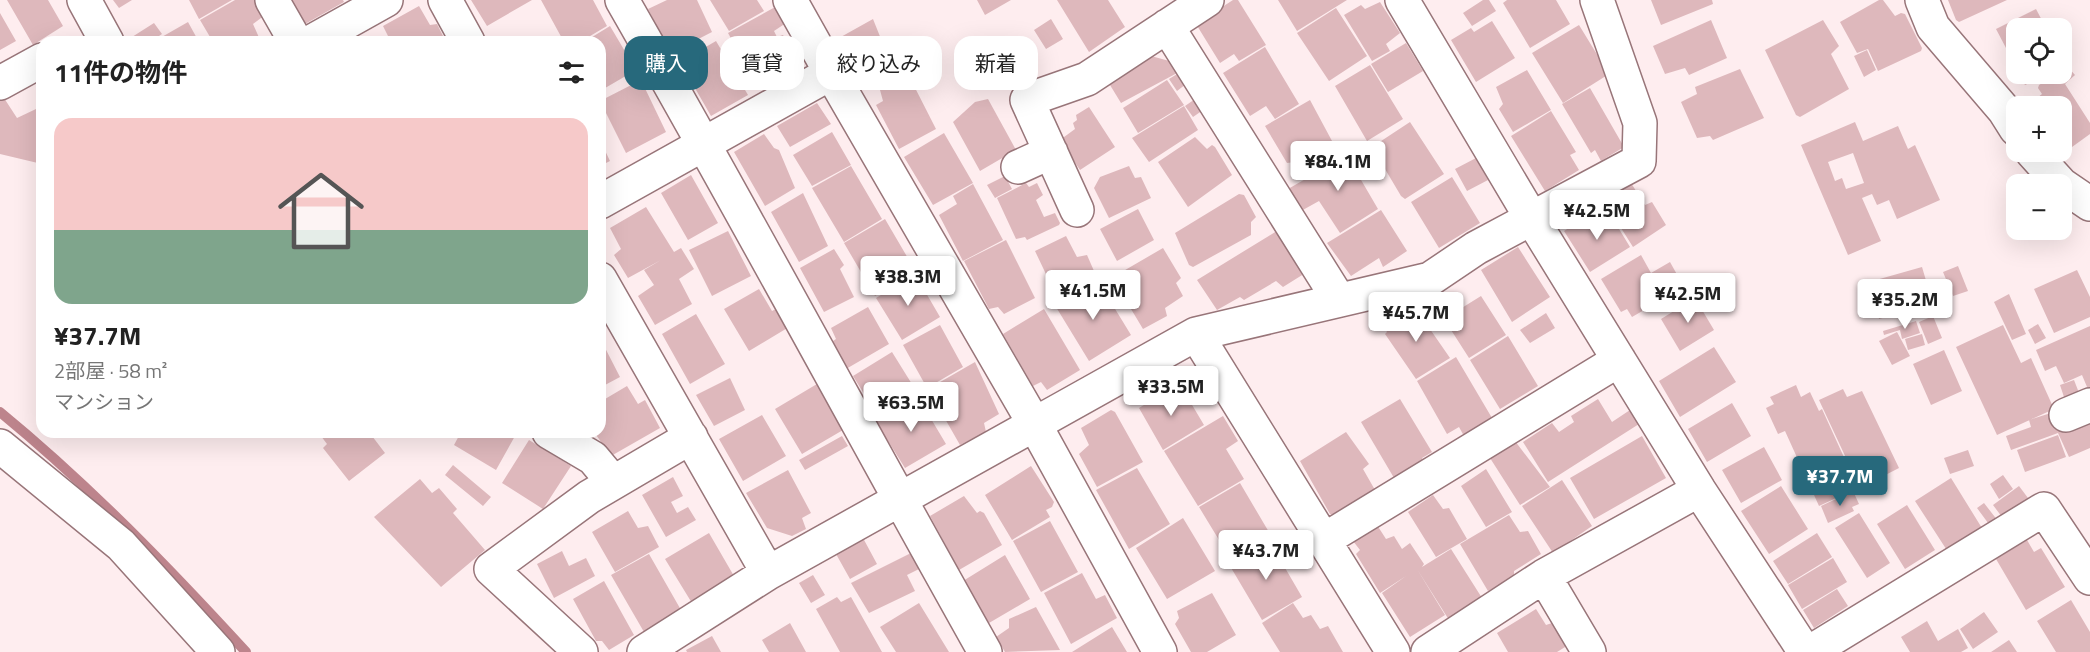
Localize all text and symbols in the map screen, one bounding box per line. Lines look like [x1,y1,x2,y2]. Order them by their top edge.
map controls [2006,18,2072,240]
button: locate [2006,18,2072,84]
chip: 購入 [624,36,708,90]
chip: 賃貸 [720,36,804,90]
chip: 絞り込み [816,36,942,90]
chip: 新着 [954,36,1038,90]
text: 11件の物件 [54,53,187,92]
icon: filters [555,56,588,89]
button: + [2006,96,2072,162]
pin: ¥84.1M [1289,141,1387,192]
text: ¥84.1M [1304,145,1372,176]
icon: home [267,157,375,265]
button: − [2006,174,2072,240]
pin: ¥42.5M [1548,190,1646,241]
text: ¥42.5M [1563,194,1631,225]
pin: ¥38.3M [859,256,957,307]
text: ¥38.3M [874,260,942,291]
pin: ¥41.5M [1044,270,1142,321]
pin: ¥42.5M [1639,273,1737,324]
text: ¥41.5M [1059,274,1127,305]
text: ¥42.5M [1654,277,1722,308]
pin: ¥35.2M [1856,279,1954,330]
text: ¥35.2M [1871,283,1939,314]
pin: ¥45.7M [1367,292,1465,343]
text: ¥45.7M [1382,296,1450,327]
text: ¥37.7M [54,316,141,355]
text: 2部屋 · 58 m² [54,355,167,386]
pin: ¥33.5M [1122,366,1220,417]
text: ¥33.5M [1137,370,1205,401]
pin: ¥63.5M [862,382,960,433]
text: マンション [54,386,154,417]
text: ¥63.5M [877,386,945,417]
pin: ¥37.7M [1791,456,1889,507]
text: ¥37.7M [1806,460,1874,491]
pin: ¥43.7M [1217,530,1315,581]
text: ¥43.7M [1232,534,1300,565]

